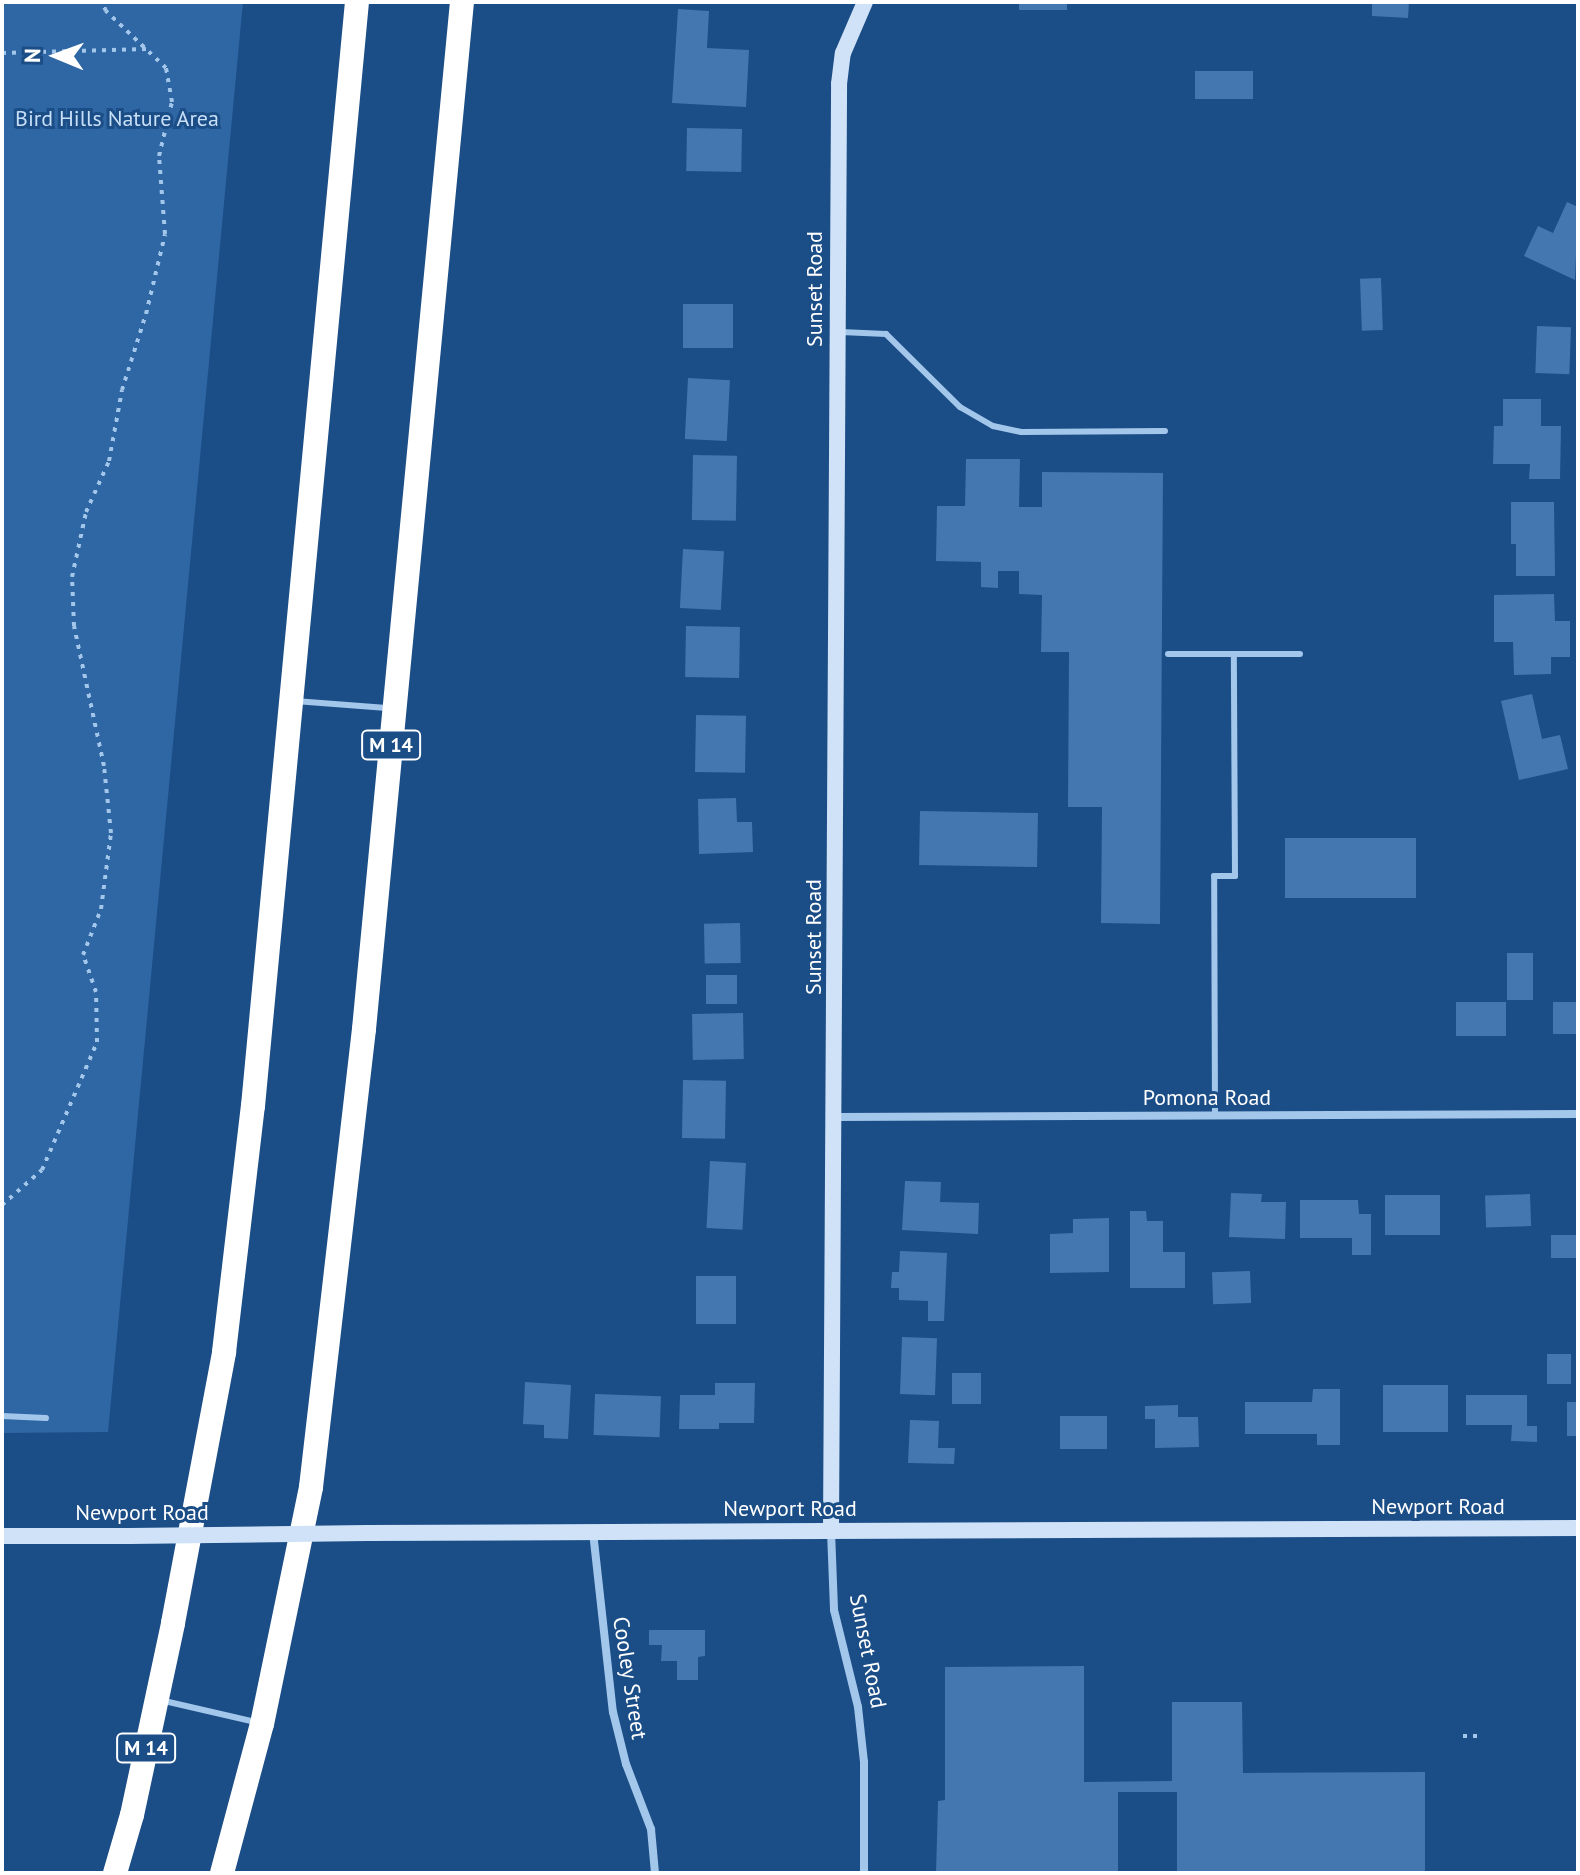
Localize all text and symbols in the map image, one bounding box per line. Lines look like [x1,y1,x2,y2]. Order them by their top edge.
north arrow [16,16,96,96]
text: N [18,48,46,63]
park label: Bird Hills Nature Area [15,106,219,132]
street label: Sunset Road [802,231,828,347]
road number: M 14 [361,729,421,761]
street label: Sunset Road [801,879,827,995]
street label: Pomona Road [1143,1085,1271,1111]
street label: Newport Road [1371,1494,1505,1520]
street label: Newport Road [723,1496,857,1522]
street label: Newport Road [75,1500,209,1526]
street label: Sunset Road [844,1592,892,1710]
street label: Cooley Street [607,1614,653,1742]
road number: M 14 [116,1732,176,1764]

